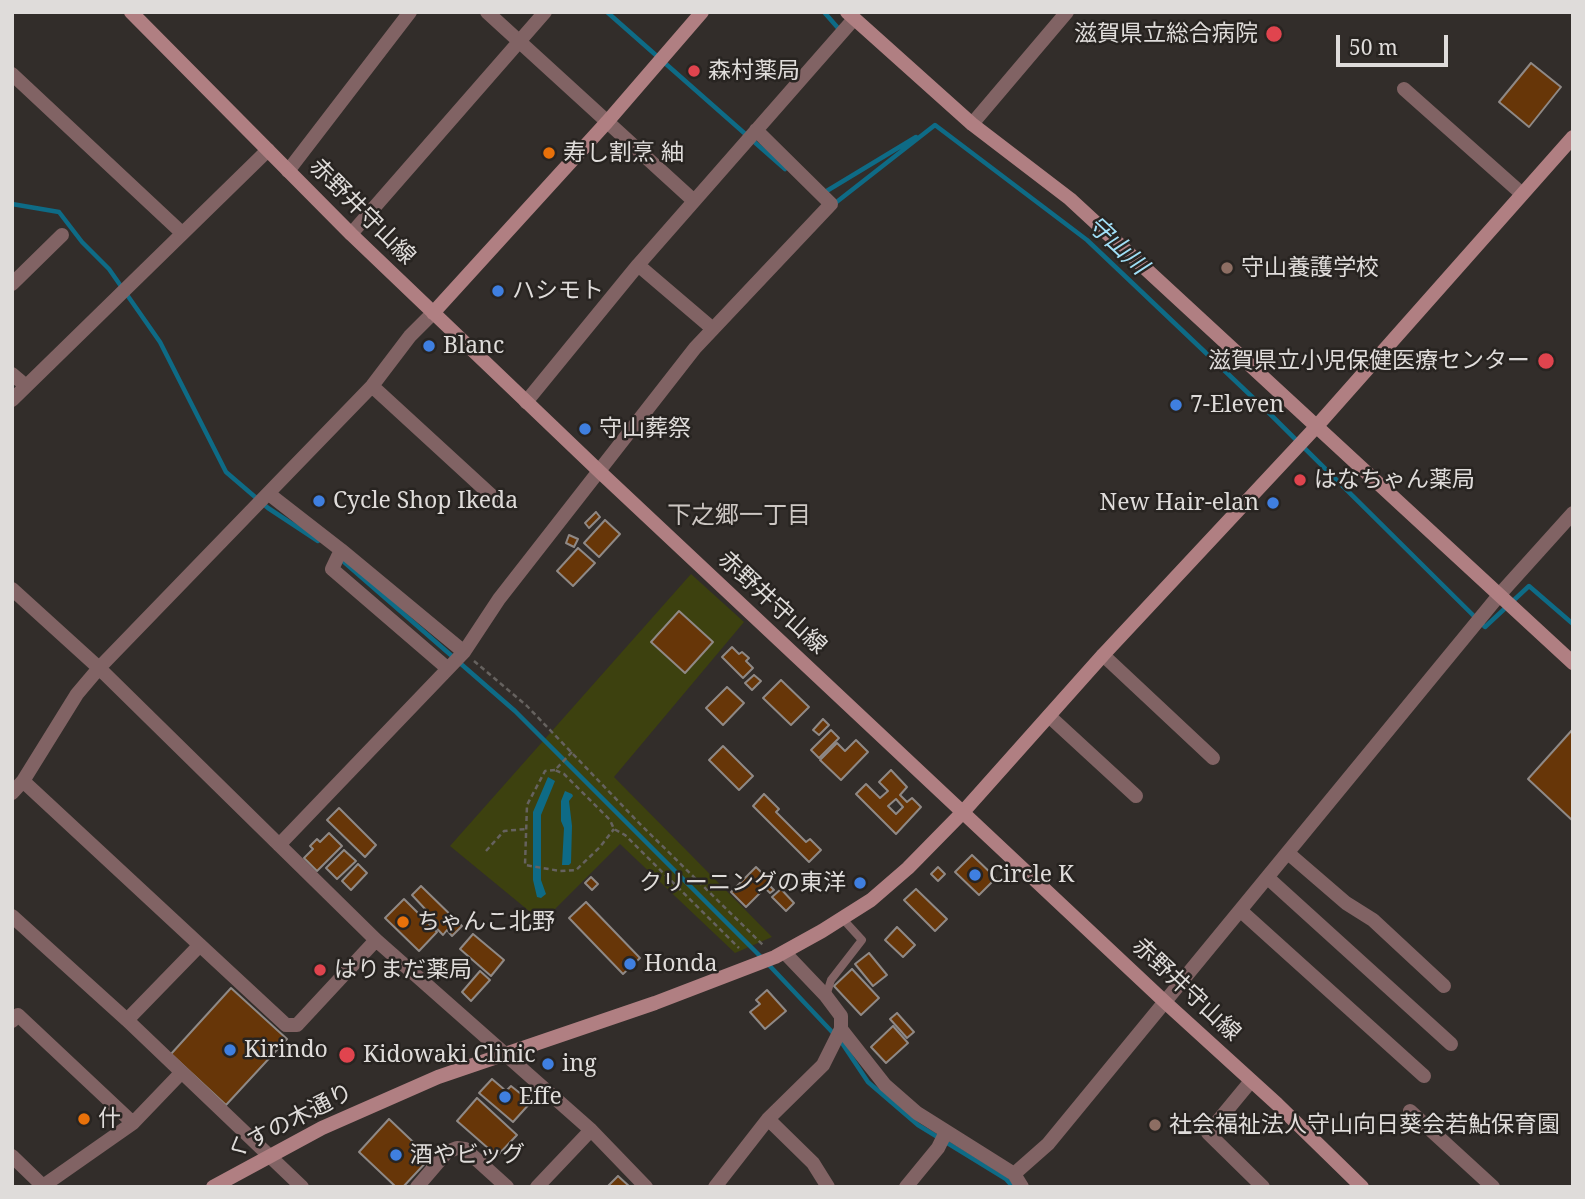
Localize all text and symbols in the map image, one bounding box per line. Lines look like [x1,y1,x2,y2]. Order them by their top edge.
place label: 滋賀県立総合病院 [1074,20,1258,48]
scale bar [1340,21,1452,65]
marker: 滋賀県立総合病院 [1264,24,1284,44]
text: 50 m [1349,33,1398,61]
place label: 森村薬局 [708,57,800,85]
marker: 森村薬局 [686,63,702,79]
place label: 寿し割烹 紬 [563,139,684,167]
marker: 寿し割烹 紬 [541,145,557,161]
street label: 赤野井守山線 [303,153,421,271]
water label: 守山川 [1081,211,1153,281]
place label: 守山養護学校 [1241,254,1379,282]
marker: 守山養護学校 [1219,260,1235,276]
place label: ハシモト [512,277,604,305]
marker: ハシモト [490,283,506,299]
place label: Blanc [443,332,504,360]
marker: Blanc [421,338,437,354]
place label: 滋賀県立小児保健医療センター [1208,347,1530,375]
marker: 滋賀県立小児保健医療センター [1536,351,1556,371]
place label: 7-Eleven [1190,391,1284,419]
marker: 7-Eleven [1168,397,1184,413]
place label: 守山葬祭 [599,415,691,443]
marker: 守山葬祭 [577,421,593,437]
place label: はなちゃん薬局 [1314,466,1475,494]
marker: はなちゃん薬局 [1292,472,1308,488]
place label: Cycle Shop Ikeda [333,487,518,515]
place label: New Hair-elan [1100,489,1259,517]
marker: Cycle Shop Ikeda [311,493,327,509]
marker: New Hair-elan [1265,495,1281,511]
district label: 下之郷一丁目 [667,502,811,530]
street label: 赤野井守山線 [712,546,832,660]
place label: Circle K [989,861,1074,889]
marker: Circle K [967,867,983,883]
place label: クリーニングの東洋 [639,869,846,897]
marker: クリーニングの東洋 [852,875,868,891]
place label: ちゃんこ北野 [417,908,555,936]
marker: ちゃんこ北野 [395,914,411,930]
street label: 赤野井守山線 [1126,933,1246,1047]
place label: Honda [644,950,717,978]
place label: はりまだ薬局 [334,956,472,984]
marker: Honda [622,956,638,972]
marker: はりまだ薬局 [312,962,328,978]
place label: Kirindo [244,1036,328,1064]
place label: Kidowaki Clinic [363,1041,536,1069]
marker: Kirindo [222,1042,238,1058]
marker: Kidowaki Clinic [337,1045,357,1065]
place label: ing [562,1050,597,1078]
marker: ing [540,1056,556,1072]
street label: くすの木通り [222,1078,358,1166]
place label: Effe [519,1083,562,1111]
marker: Effe [497,1089,513,1105]
place label: 什 [98,1105,121,1133]
marker: 什 [76,1111,92,1127]
place label: 社会福祉法人守山向日葵会若鮎保育園 [1169,1111,1560,1139]
marker: 社会福祉法人守山向日葵会若鮎保育園 [1147,1117,1163,1133]
place label: 酒やビッグ [410,1141,525,1169]
marker: 酒やビッグ [388,1147,404,1163]

